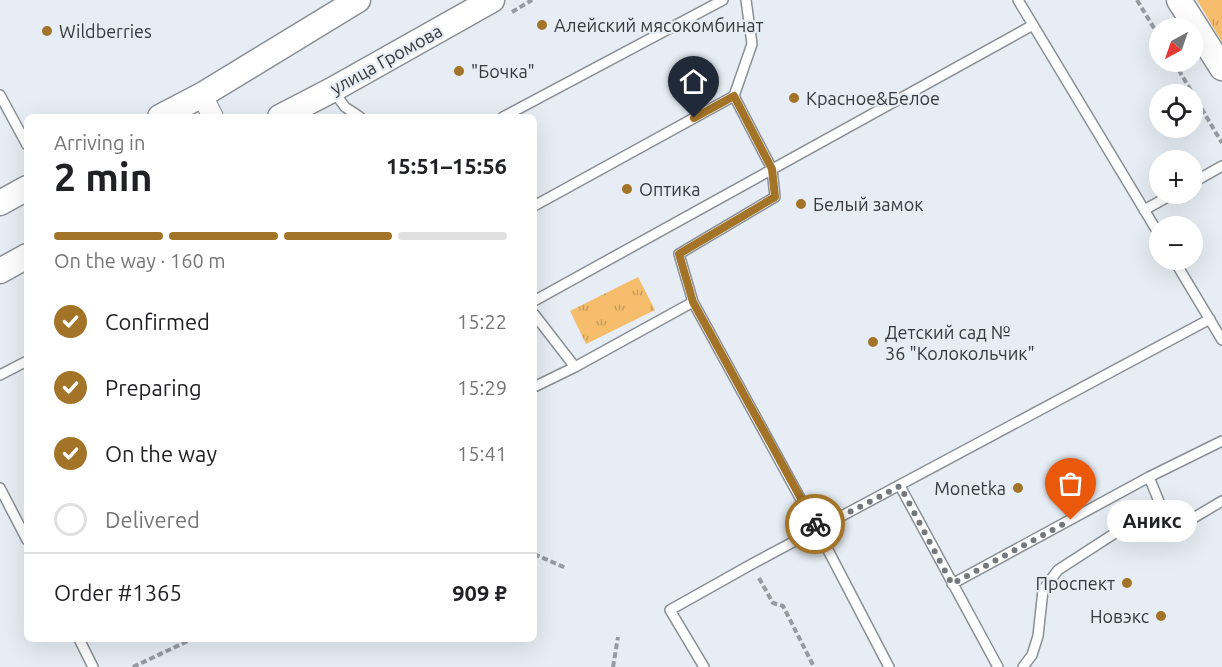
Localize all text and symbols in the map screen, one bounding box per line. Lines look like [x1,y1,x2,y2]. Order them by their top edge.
place label: Алейский мясокомбинат [554,15,763,35]
marker: Алейский мясокомбинат [535,18,549,32]
north arrow [1149,18,1203,72]
map controls [1149,18,1203,270]
street label: улица Громова [327,20,445,98]
place label: Wildberries [59,21,152,41]
marker: Wildberries [40,24,54,38]
pin [668,56,719,118]
place label: "Бочка" [471,61,535,81]
marker: "Бочка" [452,64,466,78]
icon: home [677,65,710,98]
button: locate [1149,84,1203,138]
place label: Красное&Белое [806,88,940,108]
marker: Красное&Белое [787,91,801,105]
text: Arriving in [54,131,145,154]
button: + [1149,150,1203,204]
text: 15:51–15:56 [386,153,507,178]
text: 2 min [54,155,153,198]
place label: Оптика [639,179,700,199]
marker: Оптика [620,182,634,196]
place label: Белый замок [813,194,923,214]
marker: Белый замок [794,197,808,211]
button: − [1149,216,1203,270]
text: On the way · 160 m [54,249,226,272]
icon: check [54,305,87,338]
text: Confirmed [105,309,210,334]
text: 15:22 [457,310,507,333]
place label: Детский сад № 36 "Колокольчик" [885,322,1035,363]
marker: Детский сад № 36 "Колокольчик" [866,335,880,349]
icon: check [54,371,87,404]
text: Preparing [105,375,202,400]
text: 15:29 [457,376,507,399]
icon: check [54,437,87,470]
text: On the way [105,441,217,466]
text: 15:41 [457,442,507,465]
pin [1045,458,1096,520]
icon: bag [1054,467,1087,500]
place label: Monetka [934,478,1006,498]
marker: Monetka [1011,481,1025,495]
courier [785,494,845,554]
callout: Аникс [1107,499,1197,541]
text: Delivered [105,507,200,532]
icon: bike [799,508,832,541]
text: Аникс [1123,509,1181,532]
place label: Проспект [1036,573,1115,593]
marker: Проспект [1120,576,1134,590]
text: Order #1365 [54,580,182,605]
text: 909 ₽ [452,580,507,605]
place label: Новэкс [1090,606,1149,626]
marker: Новэкс [1154,609,1168,623]

